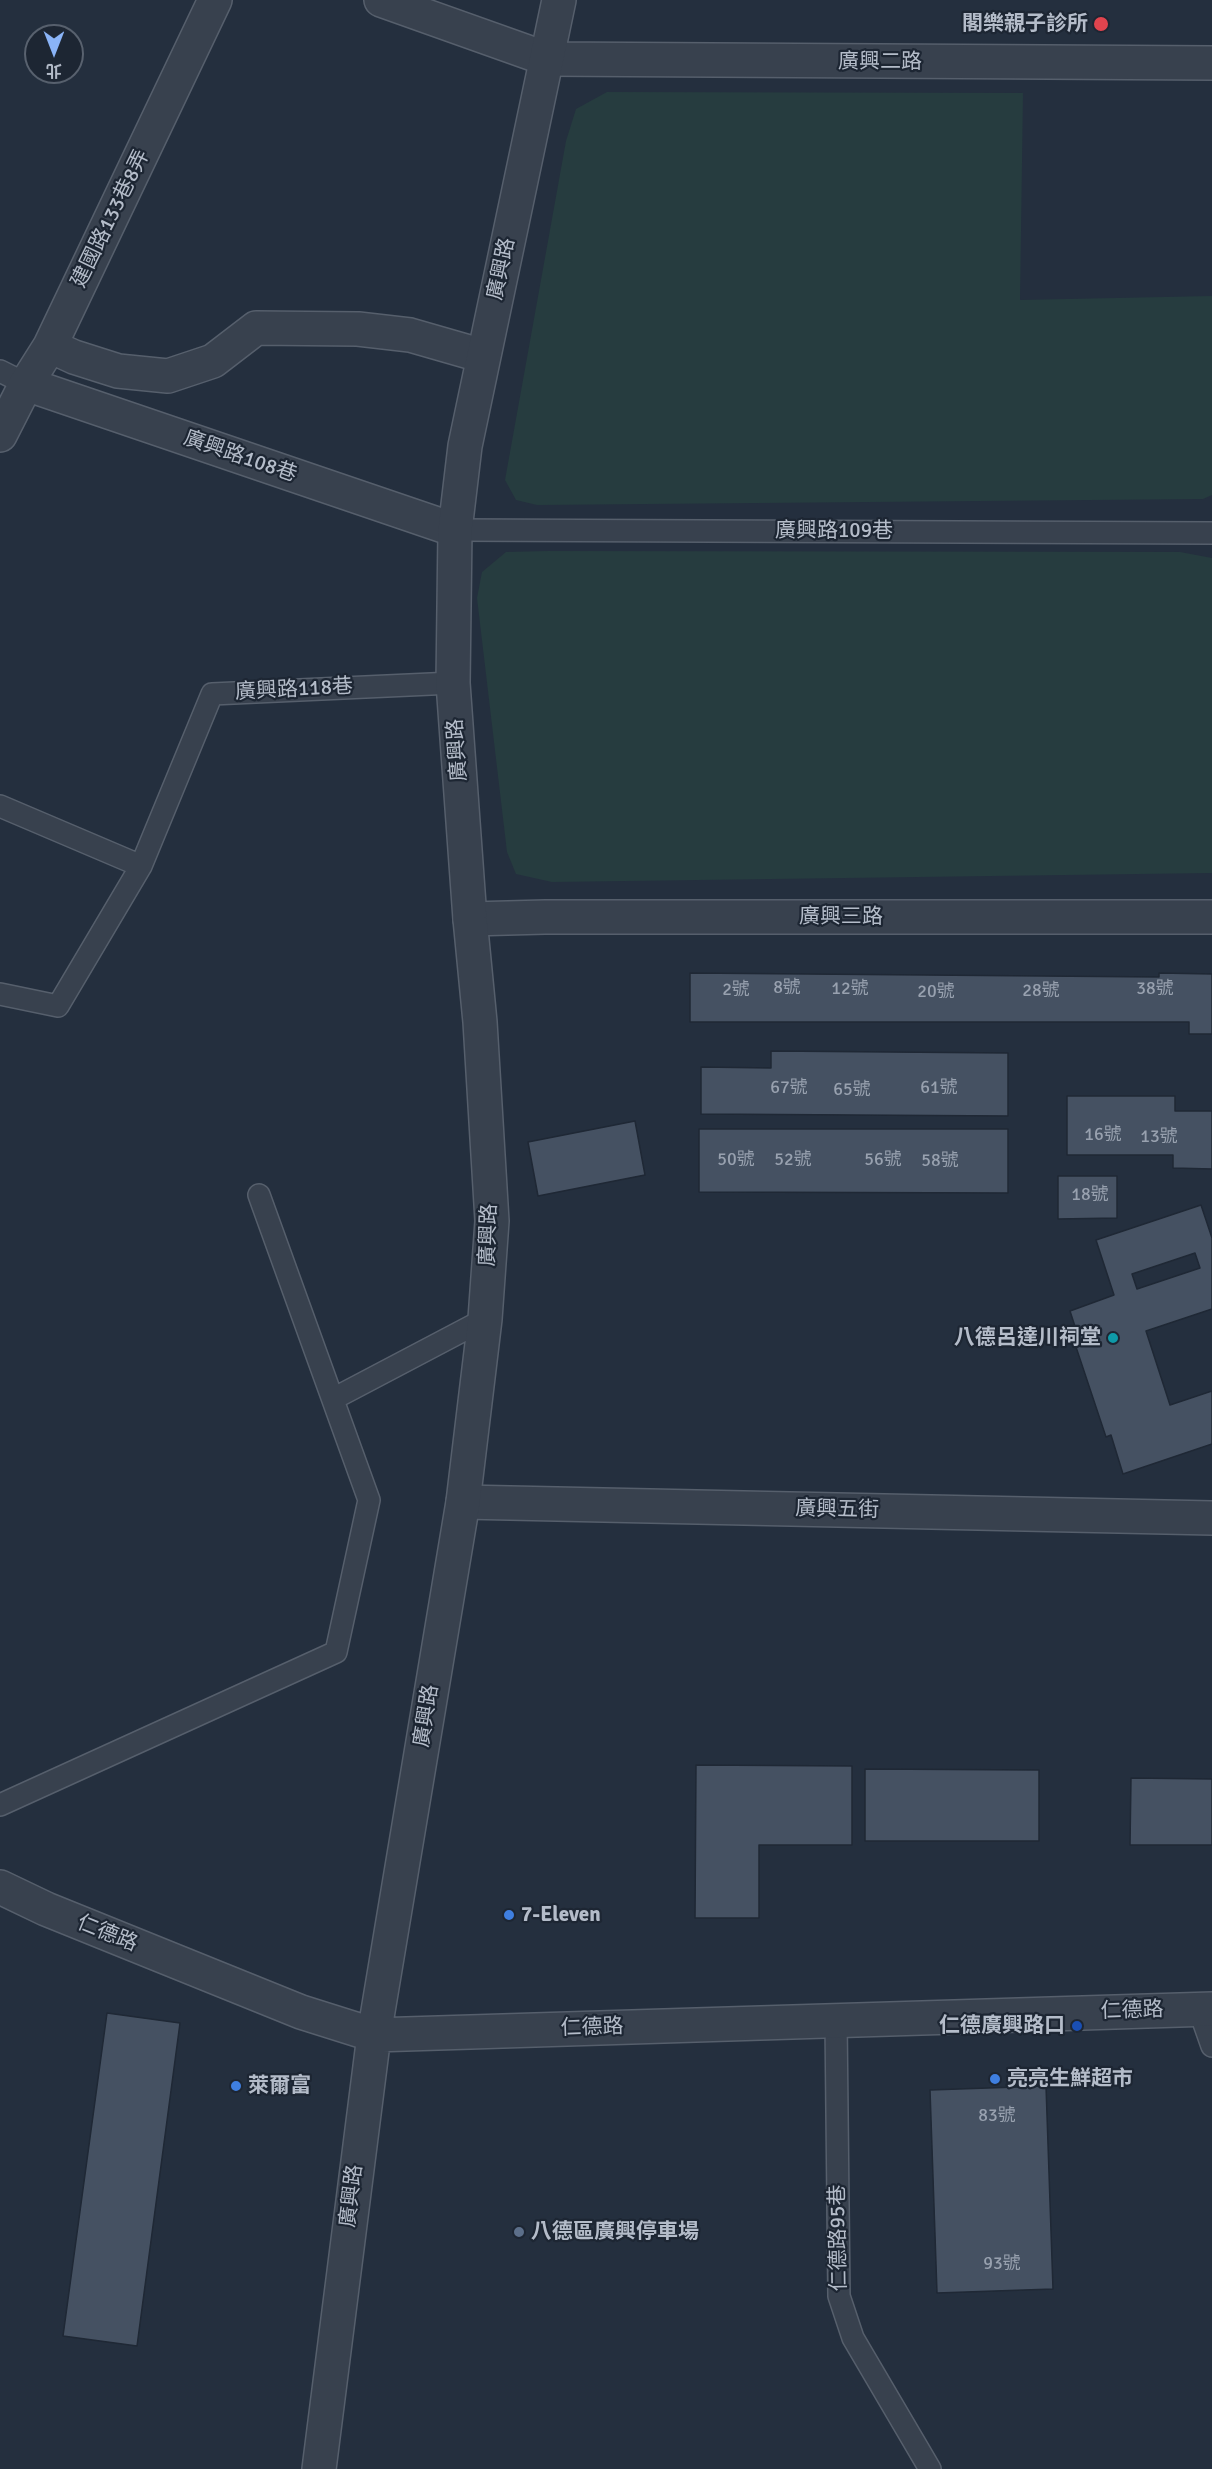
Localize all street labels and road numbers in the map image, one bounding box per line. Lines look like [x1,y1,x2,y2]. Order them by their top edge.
street label: 廣興二路 [838,49,922,75]
street label: 建國路133巷8弄 [67,146,155,292]
street label: 廣興路 [483,236,521,302]
street label: 廣興路108巷 [180,426,300,488]
street label: 廣興路109巷 [775,518,893,544]
street label: 廣興路118巷 [234,674,354,706]
street label: 廣興路 [443,718,473,782]
street label: 廣興三路 [799,904,883,930]
street label: 廣興路 [475,1203,503,1267]
street label: 廣興五街 [795,1497,879,1523]
street label: 廣興路 [410,1683,444,1749]
street label: 仁德路 [73,1911,141,1957]
street label: 仁德路 [1100,1997,1164,2025]
street label: 仁德路 [560,2014,624,2042]
street label: 廣興路 [336,2163,368,2229]
street label: 仁德路95巷 [825,2184,853,2292]

